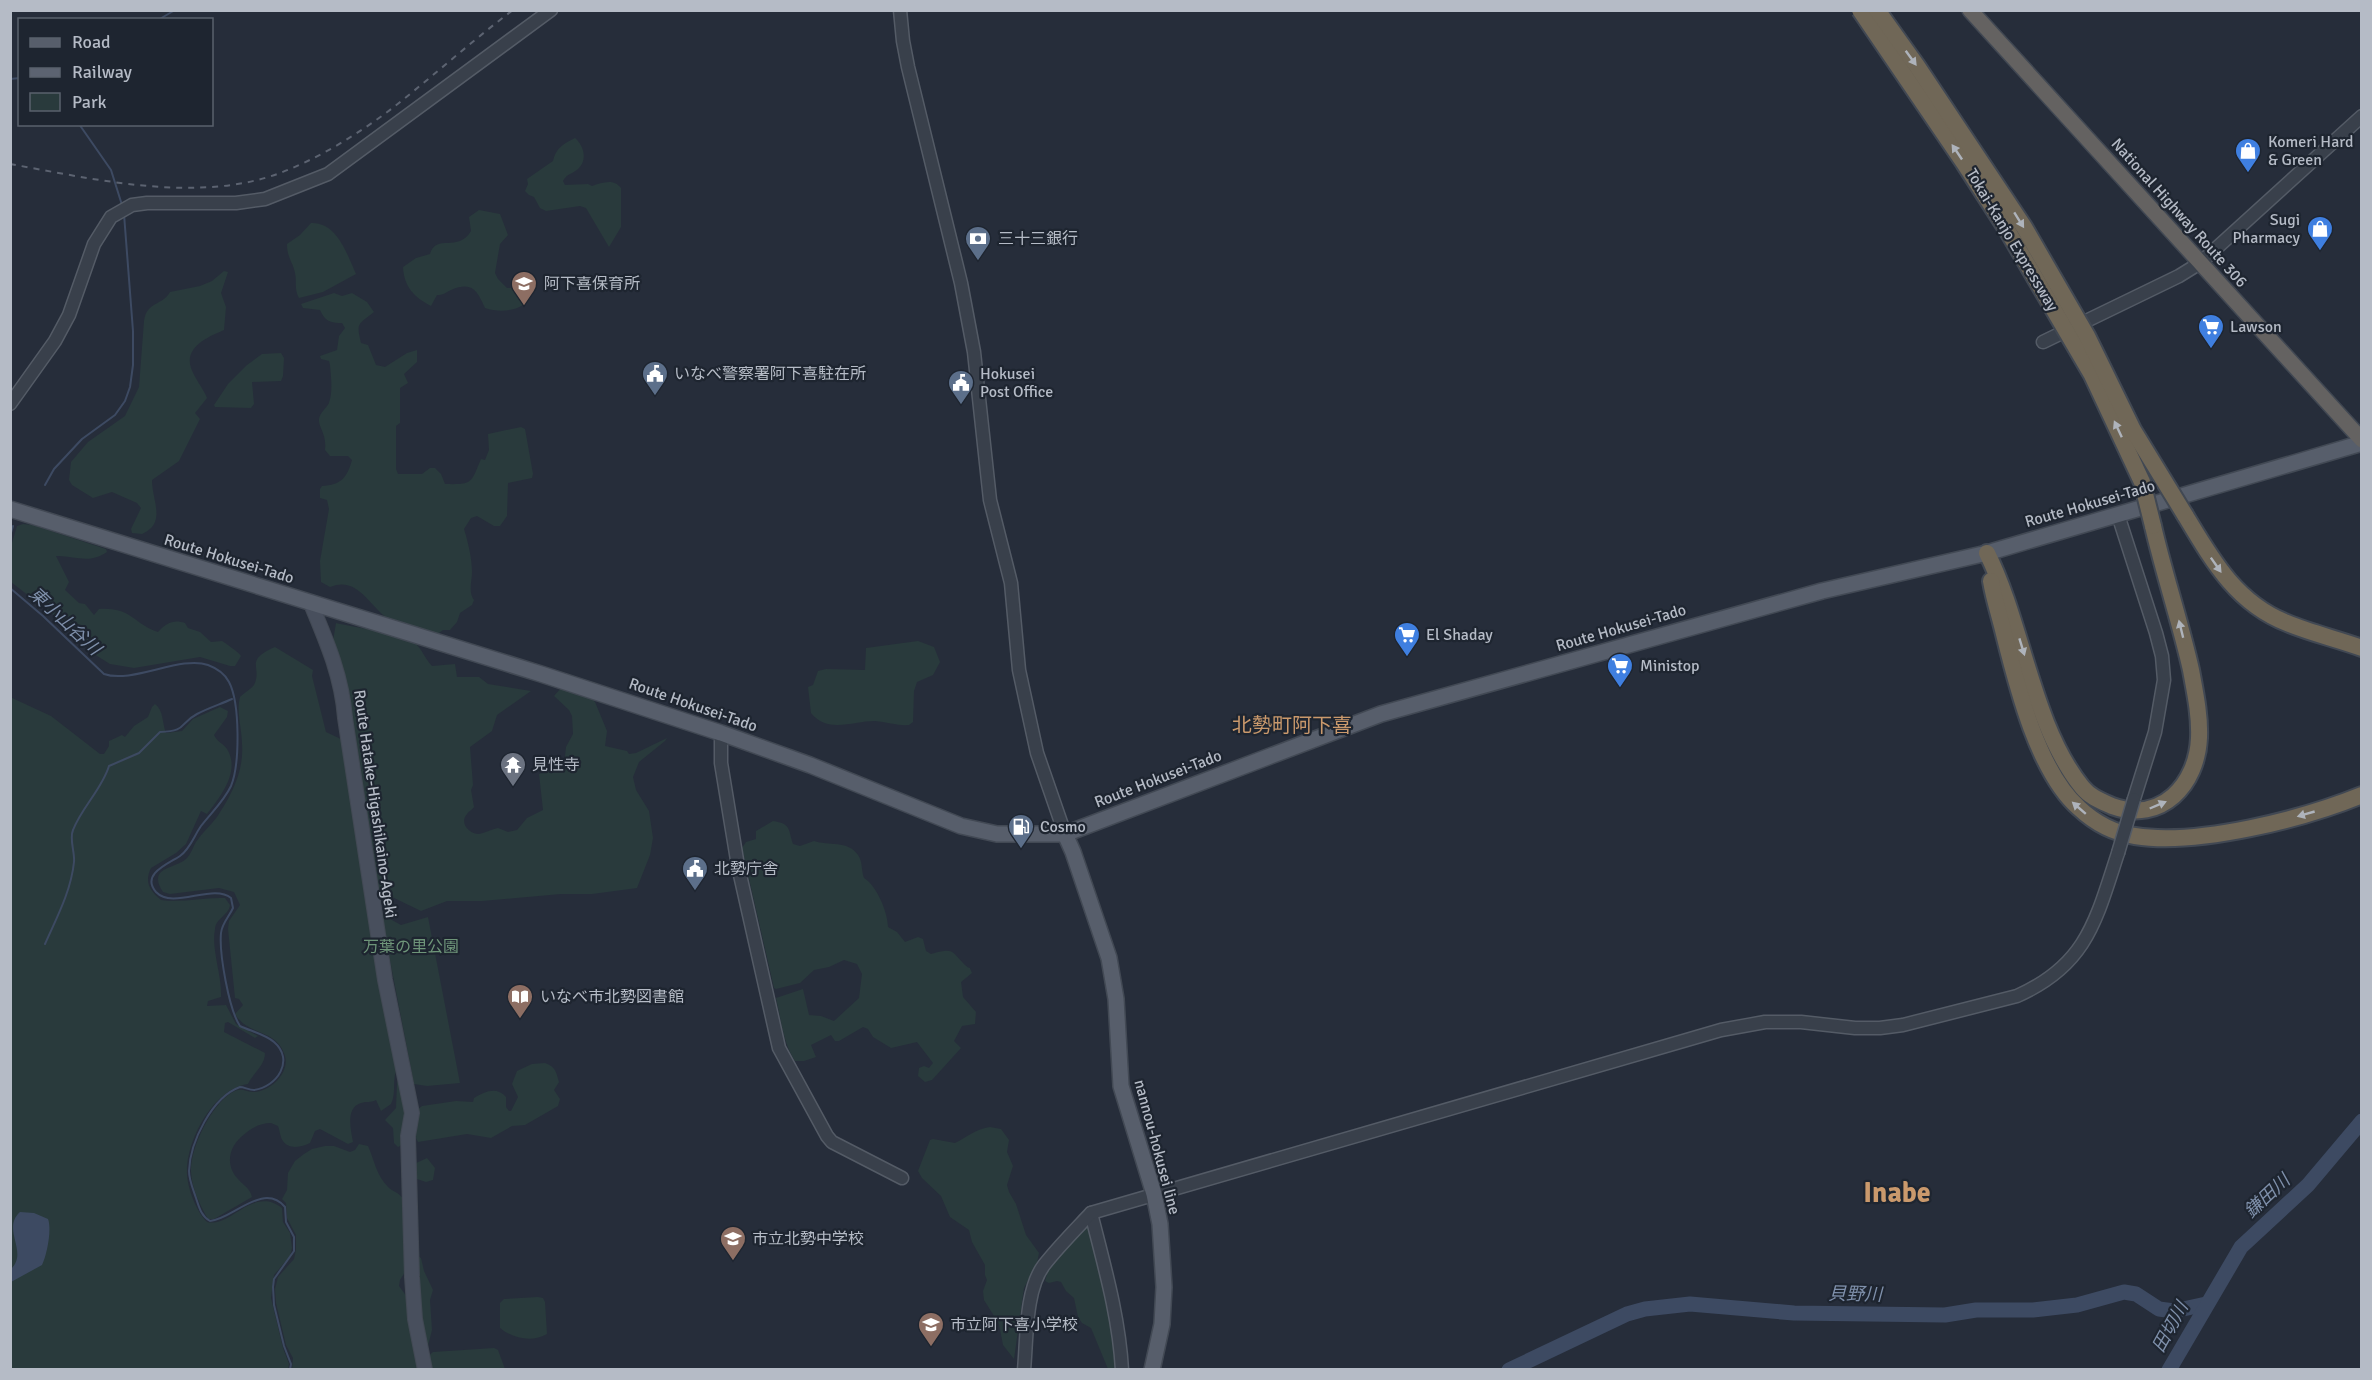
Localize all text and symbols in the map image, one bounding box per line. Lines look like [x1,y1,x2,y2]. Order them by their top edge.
legend [18,18,213,126]
text: Road [72,31,111,53]
one-way arrow [1905,49,1917,65]
text: Railway [72,61,133,83]
text: Park [72,91,107,113]
place label: Komeri Hard & Green [2268,132,2354,170]
street label: National Highway Route 306 [2107,134,2251,292]
shop icon: Komeri Hard & Green [2233,136,2263,174]
one-way arrow [1951,144,1963,160]
street label: Tokai-Kanjo Expressway [1961,165,2063,315]
place label: Sugi Pharmacy [2232,210,2301,248]
one-way arrow [2014,212,2025,228]
shop icon: Sugi Pharmacy [2305,214,2335,252]
bank icon: 三十三銀行 [963,224,993,262]
place label: 三十三銀行 [998,229,1078,249]
school or university icon: 阿下喜保育所 [509,269,539,307]
place label: 阿下喜保育所 [544,274,640,294]
supermarket icon: Lawson [2196,312,2226,350]
place label: Lawson [2230,317,2282,337]
public building icon: いなべ警察署阿下喜駐在所 [640,359,670,397]
place label: いなべ警察署阿下喜駐在所 [674,364,866,384]
place label: Hokusei Post Office [980,364,1053,402]
public building icon: Hokusei Post Office [946,368,976,406]
one-way arrow [2113,420,2122,437]
street label: Route Hokusei-Tado [2022,476,2158,532]
street label: Route Hokusei-Tado [162,530,296,588]
one-way arrow [2210,556,2222,572]
water label: 東小山谷川 [25,582,107,661]
street label: Route Hokusei-Tado [1553,600,1689,656]
supermarket icon: El Shaday [1392,620,1422,658]
one-way arrow [2176,620,2186,638]
place label: El Shaday [1426,625,1493,645]
one-way arrow [2018,638,2027,656]
supermarket icon: Ministop [1605,651,1635,689]
place label: Ministop [1640,656,1700,676]
street label: Route Hokusei-Tado [626,674,760,736]
street label: Route Hatake-Higashikaino-Ageki [349,688,401,920]
district label: 北勢町阿下喜 [1232,713,1352,738]
street label: Route Hokusei-Tado [1092,746,1224,812]
temple icon: 見性寺 [498,750,528,788]
place label: 見性寺 [532,755,580,775]
one-way arrow [2149,800,2167,809]
one-way arrow [2072,801,2087,815]
one-way arrow [2297,810,2315,819]
fuel station icon: Cosmo [1006,812,1036,850]
place label: Cosmo [1040,817,1086,837]
public building icon: 北勢庁舎 [680,854,710,892]
place label: 北勢庁舎 [714,859,778,879]
park label: 万葉の里公園 [363,937,459,957]
library icon: いなべ市北勢図書館 [505,982,535,1020]
place label: いなべ市北勢図書館 [540,987,684,1007]
street label: nannou-hokusei line [1129,1077,1185,1217]
water label: 鎌田川 [2240,1168,2296,1222]
district label: Inabe [1863,1176,1931,1210]
school or university icon: 市立北勢中学校 [718,1224,748,1262]
place label: 市立北勢中学校 [752,1229,864,1249]
water label: 貝野川 [1828,1283,1884,1306]
water label: 田切川 [2147,1296,2194,1356]
school or university icon: 市立阿下喜小学校 [916,1310,946,1348]
place label: 市立阿下喜小学校 [950,1315,1078,1335]

